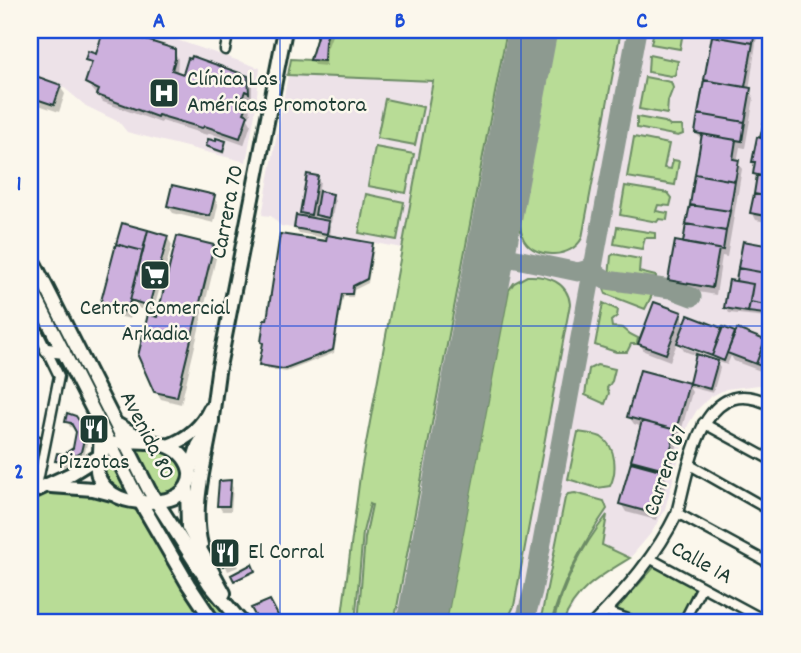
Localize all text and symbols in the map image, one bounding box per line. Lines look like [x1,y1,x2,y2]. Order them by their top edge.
text: A [153,6,165,39]
text: B [395,6,406,39]
text: C [636,6,648,39]
place label: Clínica Las Américas Promotora [187,64,367,123]
hospital icon: Clínica Las Américas Promotora [147,76,181,110]
street label: Carrera 70 [204,162,254,262]
text: 1 [16,169,22,202]
supermarket icon: Centro Comercial Arkadia [138,258,172,292]
place label: Centro Comercial Arkadia [80,293,231,352]
street label: Avenida 80 [110,386,182,486]
restaurant icon: Pizzotas [77,412,111,446]
street label: Carrera 67 [636,421,698,521]
place label: Pizzotas [58,447,130,480]
text: 2 [14,457,24,490]
street label: Calle 1A [664,534,738,594]
restaurant icon: El Corral [208,536,242,570]
place label: El Corral [248,537,325,570]

